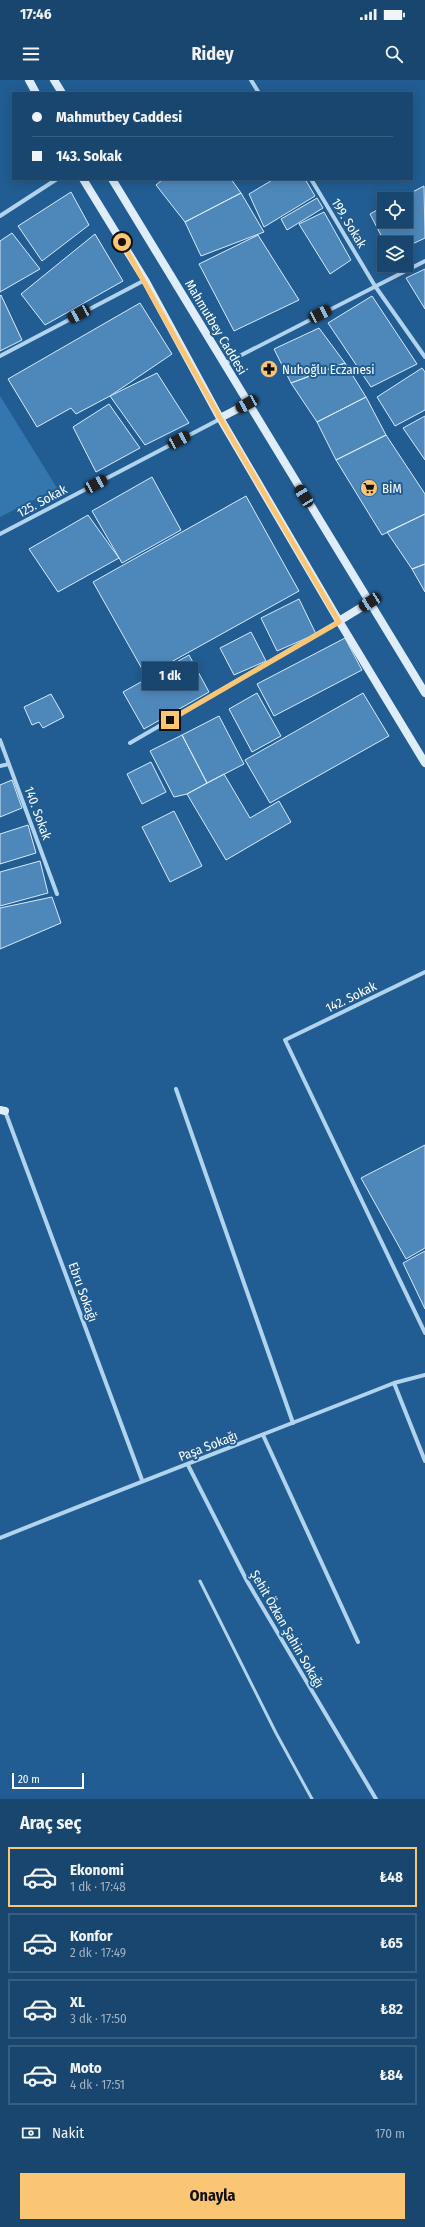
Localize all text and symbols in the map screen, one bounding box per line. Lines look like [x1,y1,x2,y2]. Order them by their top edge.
text: 17:46 [20,5,52,23]
icon: menu [20,43,42,65]
text: Ridey [191,43,234,65]
icon: search [383,43,405,65]
text: Mahmutbey Caddesi [56,108,182,126]
text: 143. Sokak [56,147,122,165]
map controls [377,192,413,272]
button: locate [377,192,413,228]
street label: 199. Sokak [328,196,370,251]
route start [113,233,131,251]
button: layers [377,236,413,272]
street label: Mahmutbey Caddesi [182,277,250,377]
car [66,303,92,325]
car [307,303,333,325]
pharmacy icon: Nuhoğlu Eczanesi [259,359,279,379]
place label: Nuhoğlu Eczanesi [282,362,375,377]
car [234,393,260,415]
car [166,429,192,451]
car [83,473,109,495]
supermarket icon: BİM [359,478,379,498]
street label: 125. Sokak [15,481,70,520]
place label: BİM [382,481,402,496]
car [293,483,315,509]
car [357,590,383,614]
callout: 1 dk [142,662,198,690]
text: 1 dk [159,668,181,683]
route end [161,711,179,729]
street label: 140. Sokak [21,784,55,843]
street label: 142. Sokak [323,978,380,1016]
street label: Ebru Sokağı [65,1260,101,1324]
street label: Paşa Sokağı [176,1428,240,1464]
street label: Şehit Özkan Şahin Sokağı [247,1567,328,1690]
scale bar [12,1771,84,1790]
text: 20 m [18,1773,40,1786]
text: Araç seç [20,1812,81,1834]
icon: car [22,1859,58,1895]
text: Ekonomi [70,1861,124,1879]
text: ₺48 [380,1868,403,1886]
text: 1 dk · 17:48 [70,1879,126,1894]
icon: car [22,1925,58,1961]
text: Konfor [70,1927,113,1945]
text: ₺65 [380,1934,403,1952]
text: 2 dk · 17:49 [70,1945,126,1960]
icon: car [22,1991,58,2027]
text: XL [70,1993,85,2011]
text: ₺82 [380,2000,403,2018]
text: 3 dk · 17:50 [70,2011,127,2026]
icon: car [22,2057,58,2093]
text: Moto [70,2059,102,2077]
text: ₺84 [379,2066,403,2084]
text: 4 dk · 17:51 [70,2077,125,2092]
icon: cash [20,2122,42,2144]
text: Nakit [52,2124,84,2142]
text: 170 m [375,2126,405,2141]
button: Onayla [20,2173,405,2219]

